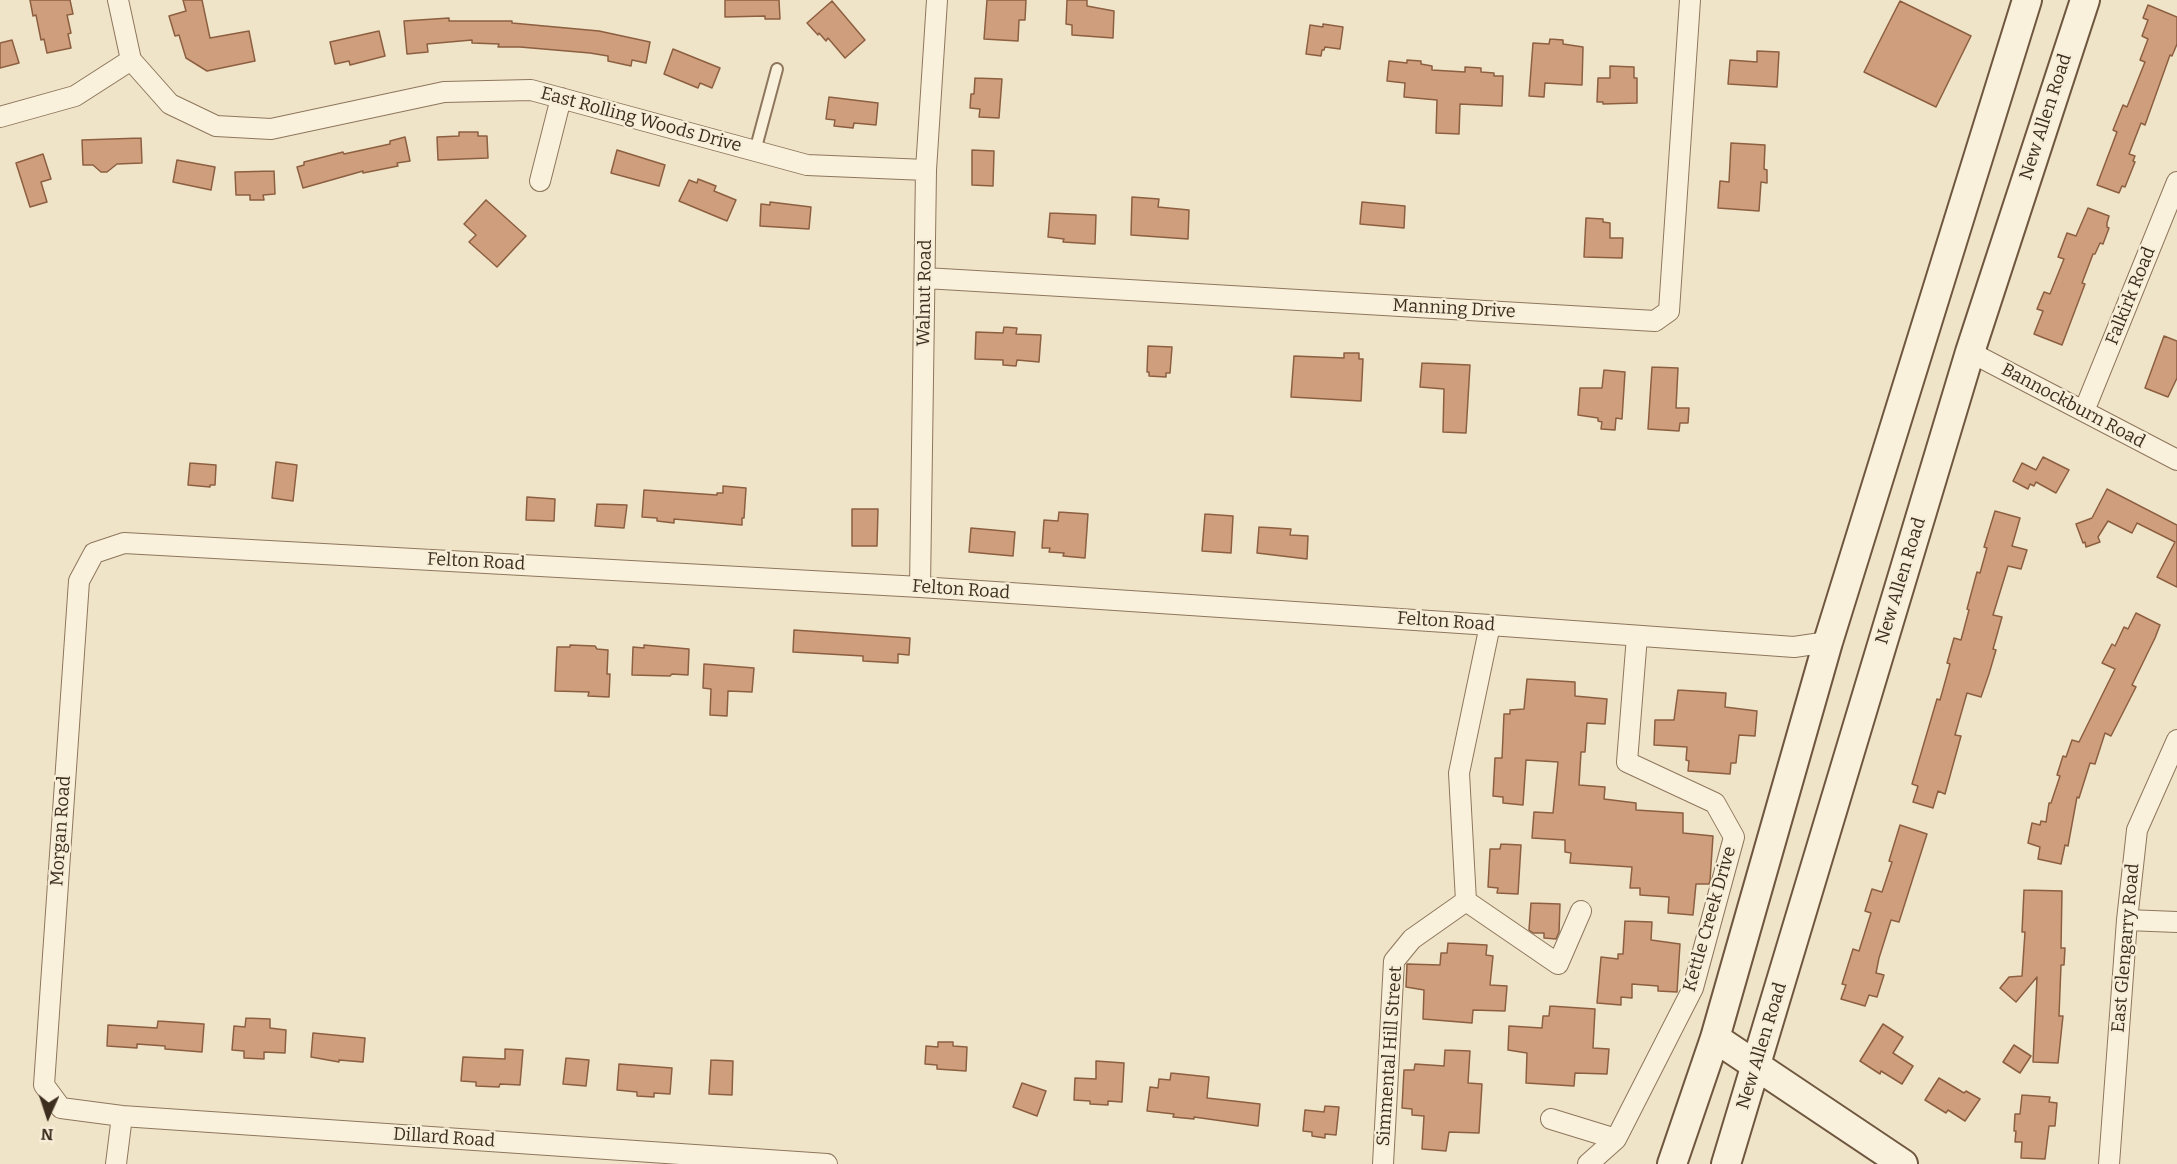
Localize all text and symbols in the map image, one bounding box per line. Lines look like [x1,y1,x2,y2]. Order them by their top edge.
street label: New Allen Road [2015,51,2077,183]
street label: East Rolling Woods Drive [538,83,744,157]
street label: Walnut Road [913,239,937,347]
street label: Falkirk Road [2102,244,2160,348]
street label: Manning Drive [1392,295,1516,323]
street label: Bannockburn Road [1997,359,2149,453]
street label: New Allen Road [1871,515,1931,647]
street label: Felton Road [426,549,526,575]
street label: Felton Road [911,576,1011,604]
street label: Felton Road [1396,608,1496,636]
street label: Morgan Road [46,775,76,887]
street label: Kettle Creek Drive [1679,844,1741,994]
street label: East Glengarry Road [2108,862,2144,1034]
street label: Simmental Hill Street [1373,965,1407,1147]
street label: New Allen Road [1732,980,1792,1112]
north arrow [18,1086,78,1146]
street label: Dillard Road [392,1124,496,1152]
text: N [40,1125,54,1144]

